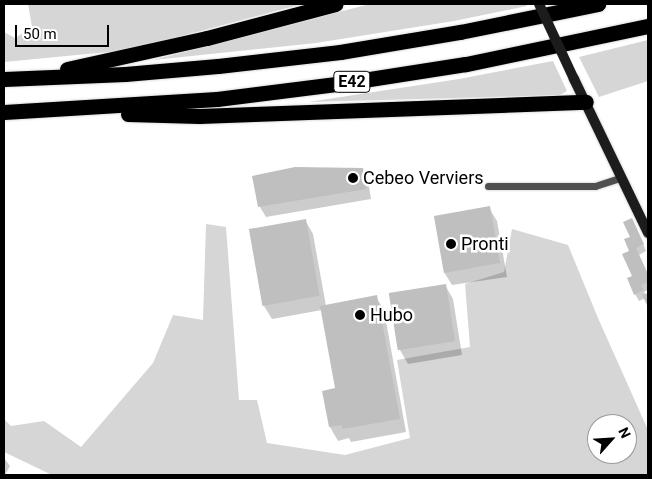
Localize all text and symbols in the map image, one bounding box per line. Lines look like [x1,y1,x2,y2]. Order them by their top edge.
scale bar [18,15,111,47]
text: 50 m [23,25,57,43]
road number: E42 [333,68,371,95]
place label: Cebeo Verviers [363,167,484,189]
marker: Cebeo Verviers [347,172,359,184]
place label: Pronti [461,233,509,255]
marker: Pronti [445,238,457,250]
place label: Hubo [370,304,413,326]
marker: Hubo [354,309,366,321]
north arrow [587,414,637,464]
text: N [615,425,634,441]

